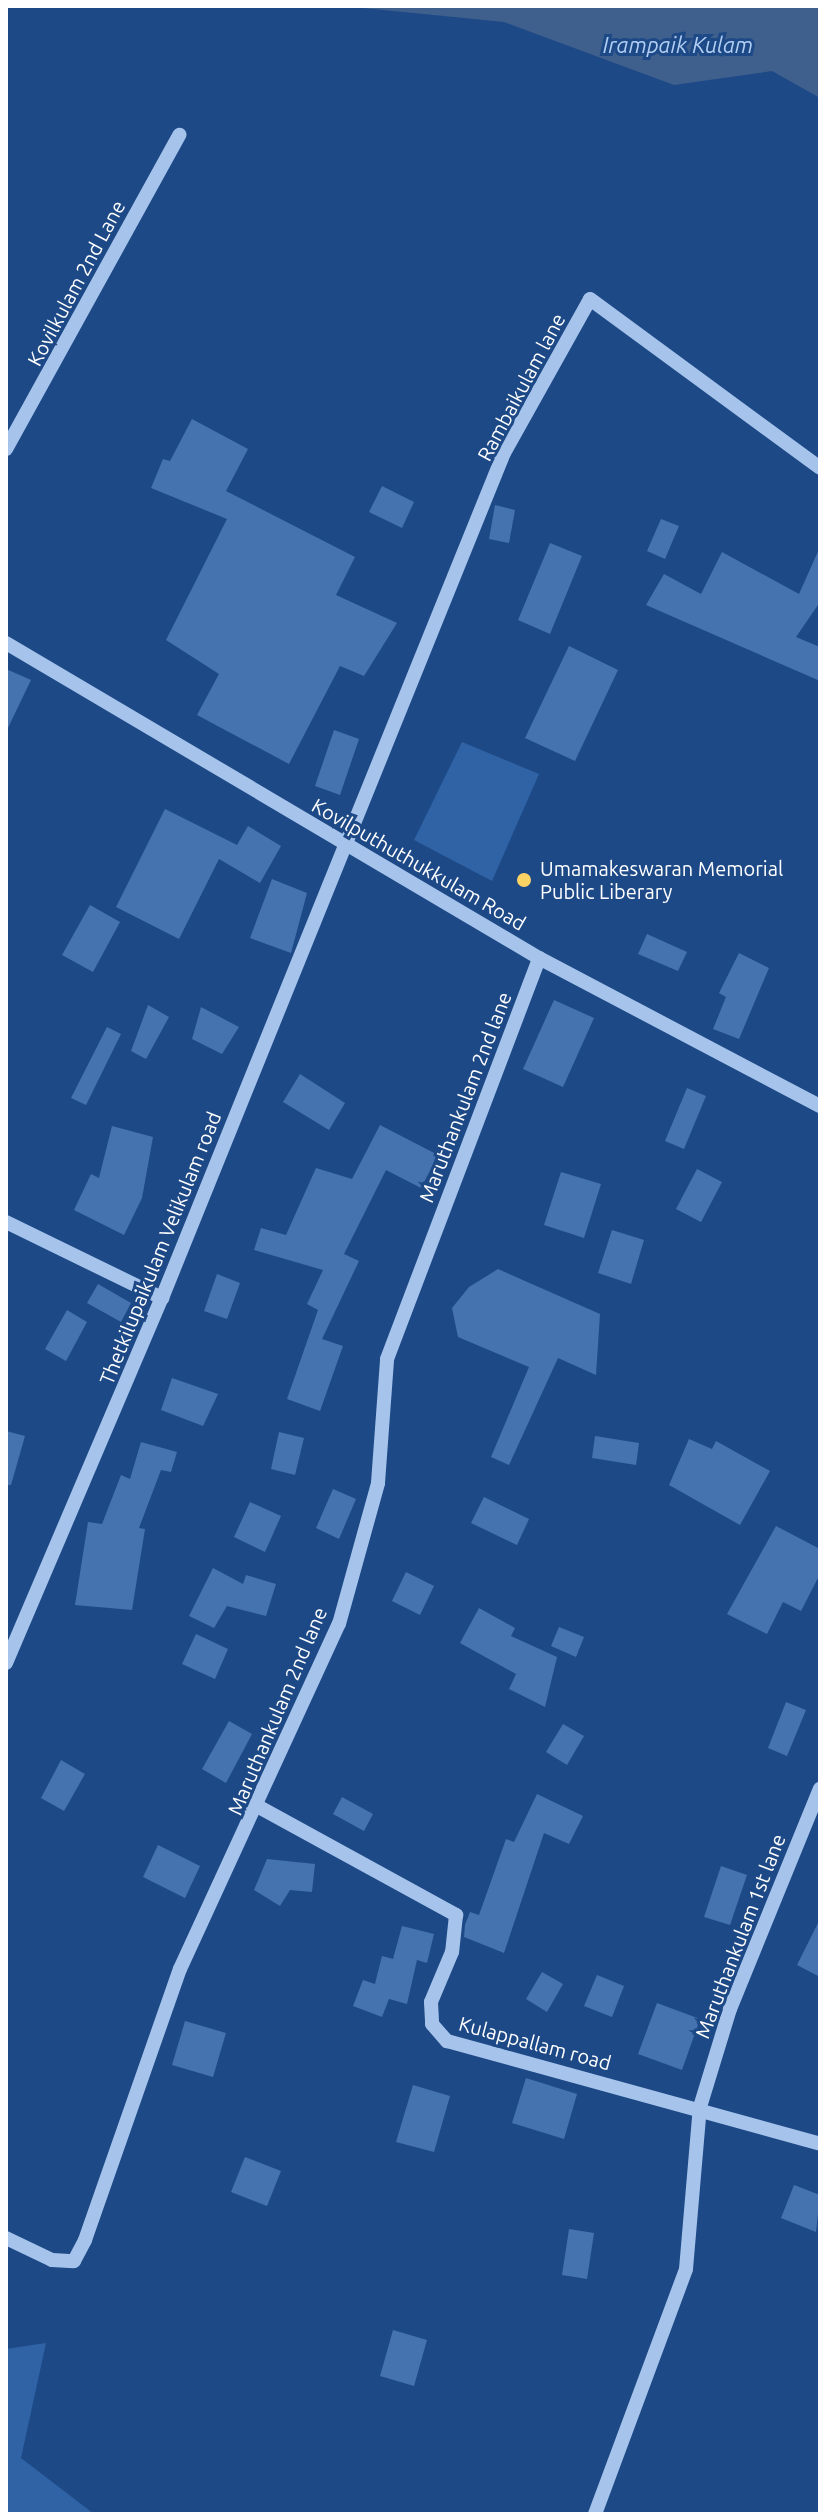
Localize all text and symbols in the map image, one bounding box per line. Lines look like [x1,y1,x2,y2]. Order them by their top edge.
water label: Irampaik Kulam [603,32,753,58]
street label: Kovilkulam 2nd Lane [22,196,130,370]
street label: Rambaikulam lane [472,309,570,465]
street label: Kovilputhuthukkulam Road [308,793,530,935]
place label: Umamakeswaran Memorial Public Liberary [540,856,783,903]
marker: Umamakeswaran Memorial Public Liberary [515,871,533,889]
street label: Maruthankulam 2nd lane [414,988,516,1206]
street label: Thetkilupaikulam Velikulam road [94,1108,226,1388]
street label: Maruthankulam 2nd lane [222,1603,332,1819]
street label: Maruthankulam 1st lane [690,1830,790,2042]
street label: Kulappallam road [456,2011,614,2075]

